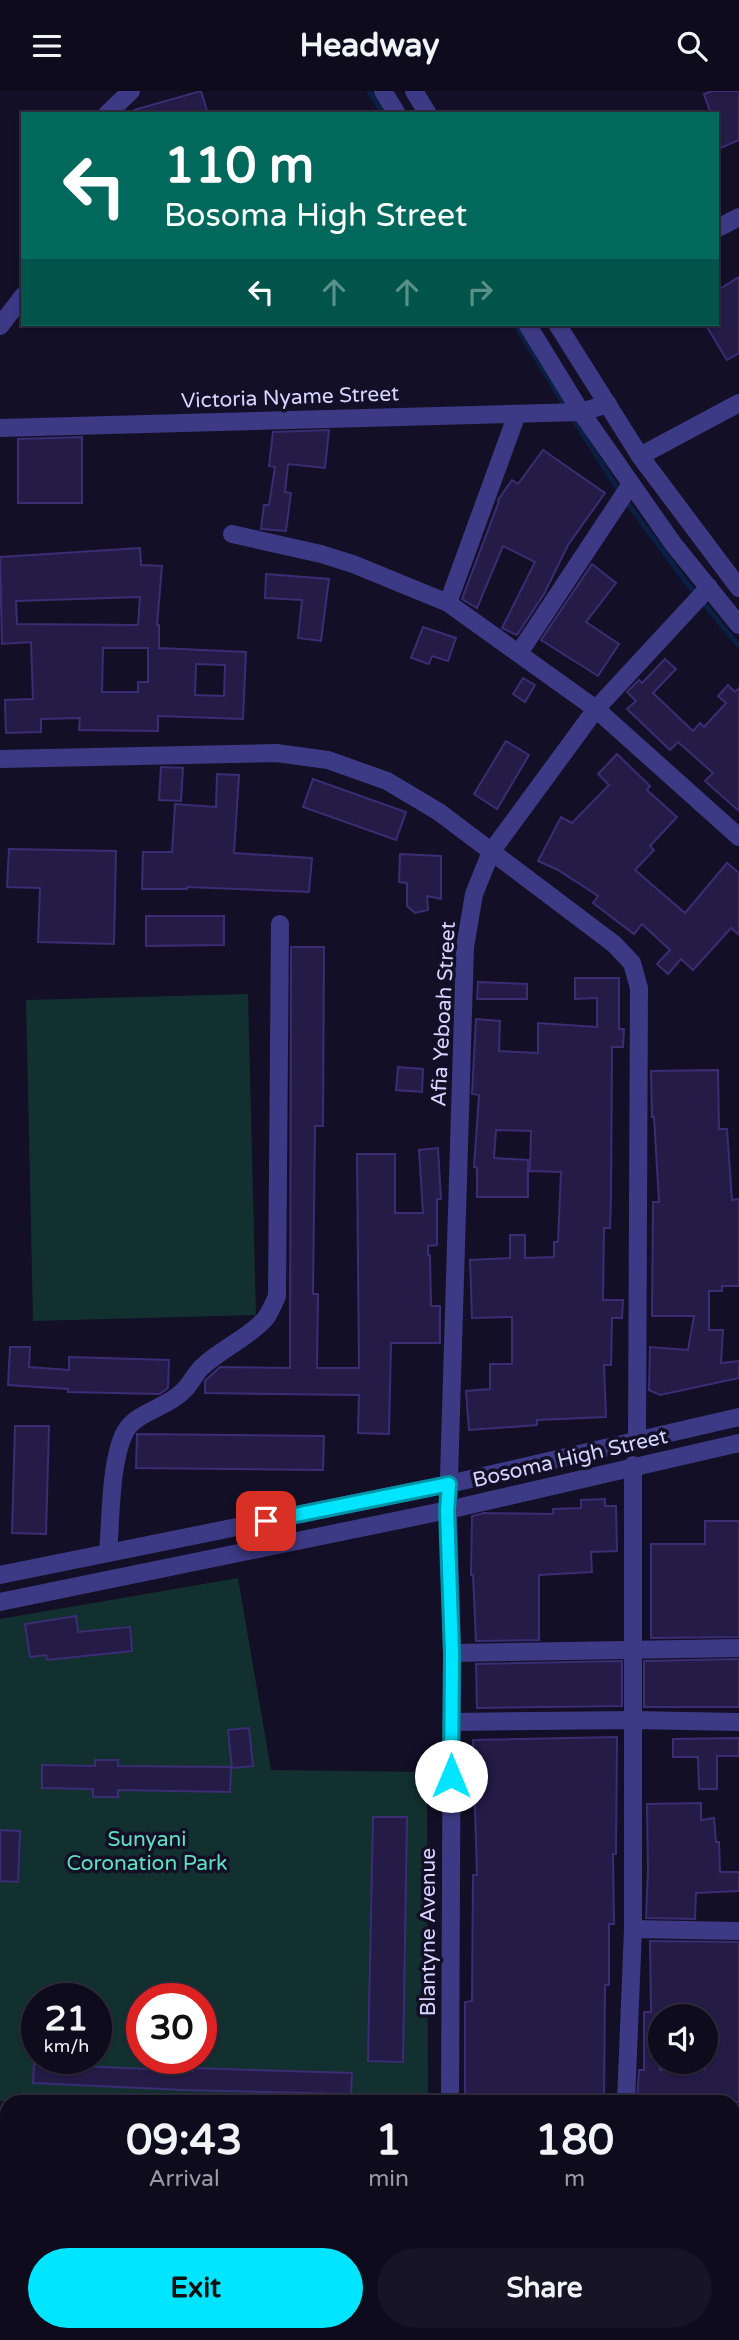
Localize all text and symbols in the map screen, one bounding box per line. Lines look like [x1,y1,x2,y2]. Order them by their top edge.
icon: menu [28,27,66,65]
text: Headway [299,27,440,65]
icon: search [673,27,711,65]
text: 110 m [164,137,314,196]
icon: left [49,140,140,231]
text: Bosoma High Street [164,197,467,235]
icon: left [242,273,280,311]
icon: ahead [315,273,353,311]
icon: ahead [388,273,426,311]
icon: right [461,273,499,311]
street label: Victoria Nyame Street [181,381,400,414]
street label: Afia Yeboah Street [426,921,461,1107]
street label: Bosoma High Street [470,1424,670,1493]
pin [236,1491,296,1551]
icon: arrive [247,1502,285,1540]
position arrow [414,1739,488,1813]
park label: Sunyani Coronation Park [67,1827,228,1876]
street label: Blantyne Avenue [416,1848,441,2016]
speed limit sign: 30 [126,1983,217,2074]
text: 21 [45,1998,88,2040]
map controls [648,2004,718,2074]
button: sound [648,2004,718,2074]
text: km/h [44,2035,89,2057]
text: 09:43 [126,2115,242,2166]
text: 1 [375,2115,402,2166]
text: 180 [535,2115,614,2166]
text: Arrival [149,2165,220,2193]
text: min [368,2165,409,2193]
text: m [564,2165,585,2193]
button: Exit [28,2248,363,2328]
button: Share [377,2248,712,2328]

